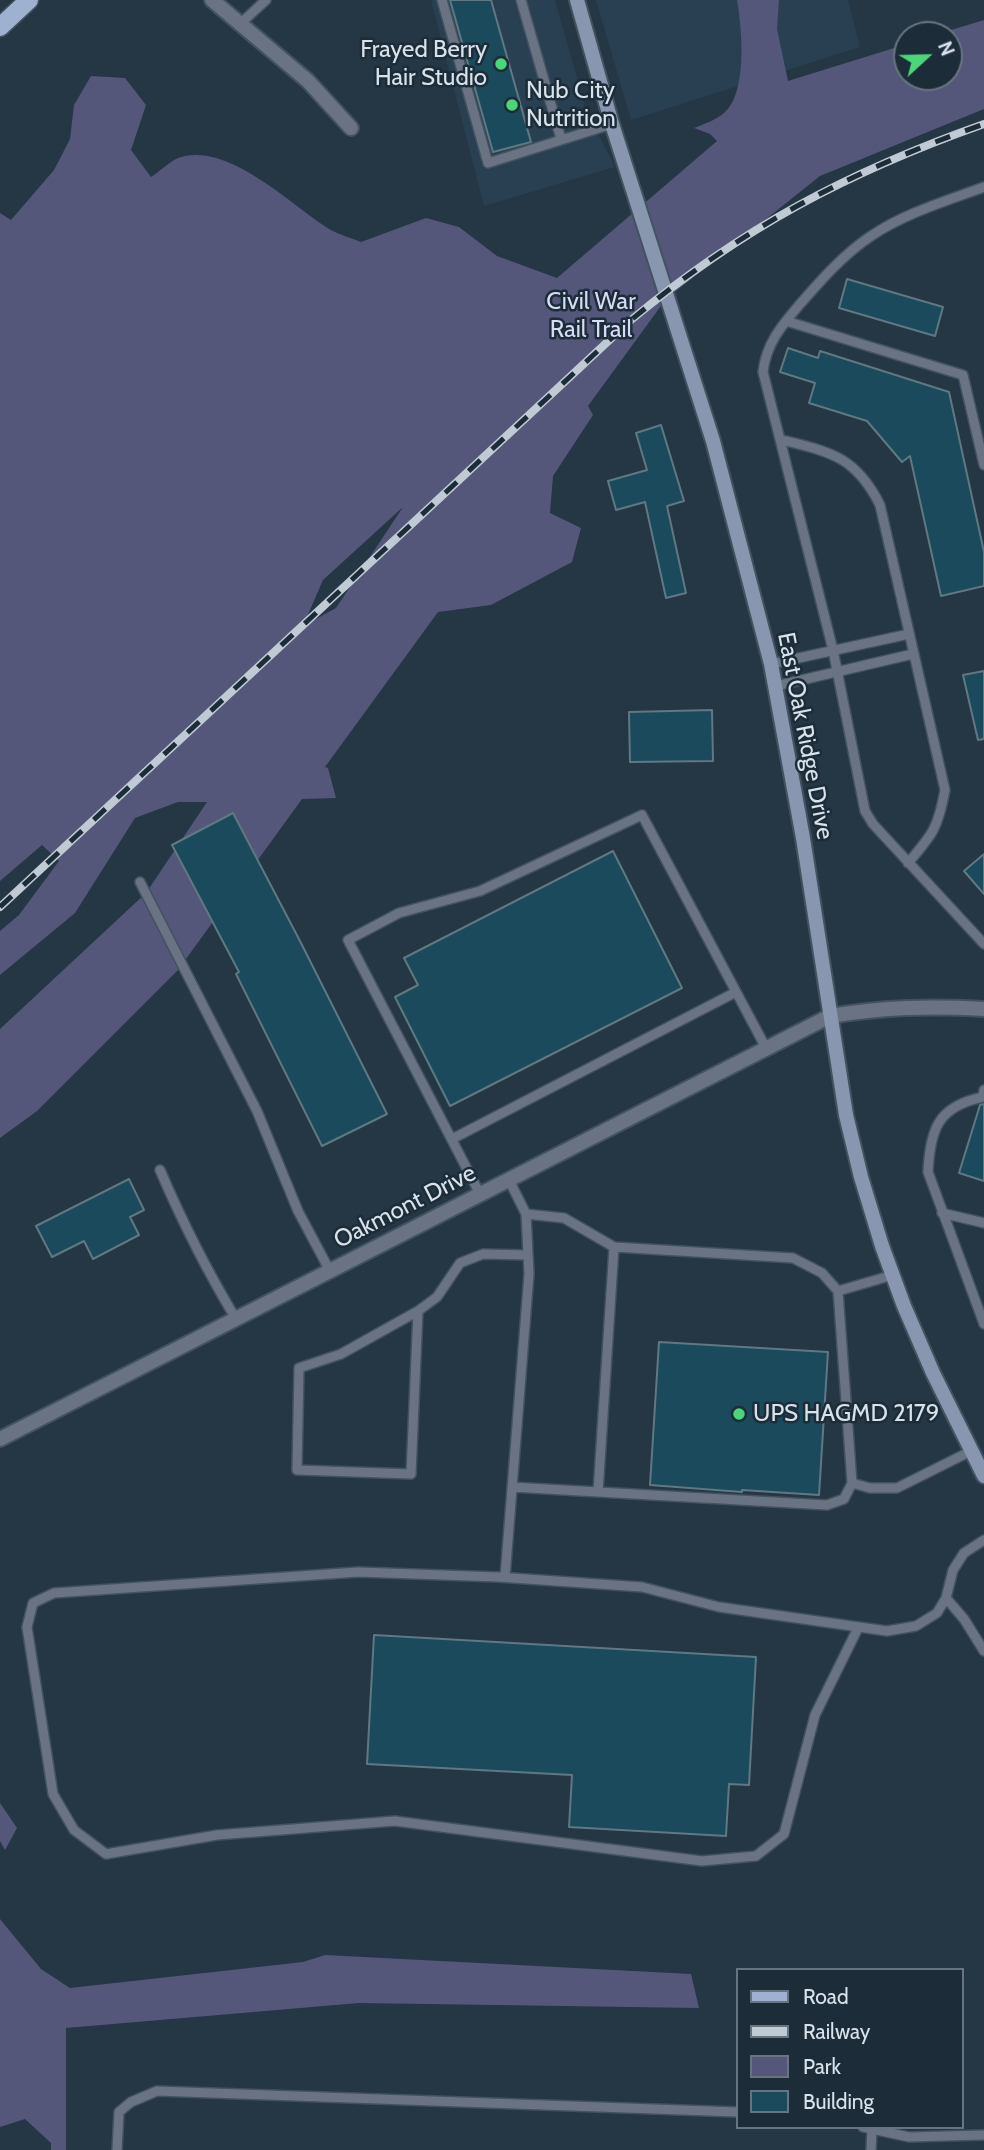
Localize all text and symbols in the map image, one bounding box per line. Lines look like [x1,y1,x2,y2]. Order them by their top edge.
north arrow [893,21,963,91]
place label: Frayed Berry Hair Studio [360,36,487,92]
text: N [933,38,959,59]
marker: Frayed Berry Hair Studio [493,56,509,72]
place label: Nub City Nutrition [526,77,616,133]
marker: Nub City Nutrition [504,97,520,113]
park label: Civil War Rail Trail [546,288,636,344]
street label: East Oak Ridge Drive [771,630,839,842]
street label: Oakmont Drive [329,1159,481,1255]
place label: UPS HAGMD 2179 [753,1400,939,1428]
marker: UPS HAGMD 2179 [731,1406,747,1422]
legend [736,1968,963,2129]
text: Road [803,1984,849,2009]
text: Railway [803,2019,870,2044]
text: Park [803,2054,841,2079]
text: Building [803,2089,874,2114]

